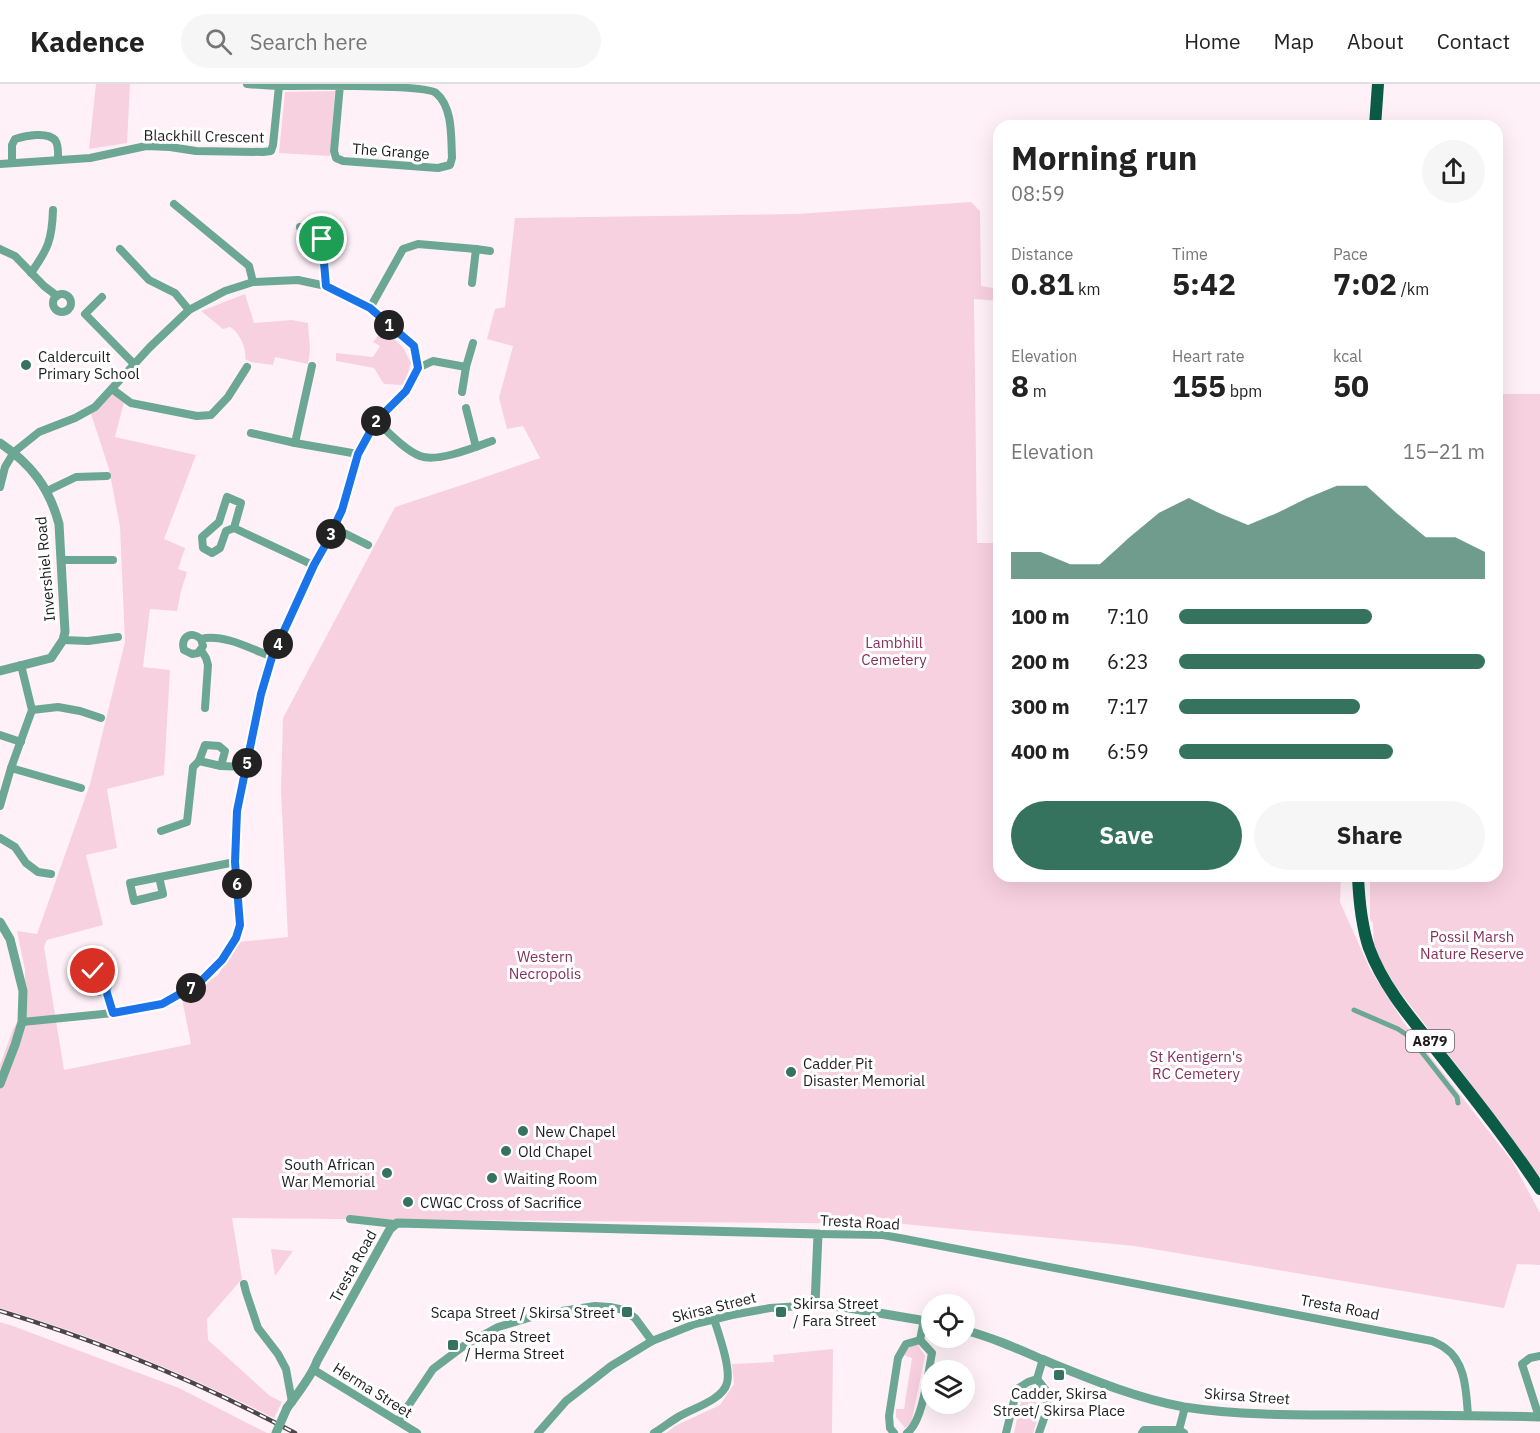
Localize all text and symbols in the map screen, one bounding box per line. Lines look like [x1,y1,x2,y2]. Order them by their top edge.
search box [181,14,601,68]
text: Kadence [30,23,145,60]
icon: search [202,25,235,58]
text: Search here [250,27,368,56]
text: Home [1184,27,1241,55]
text: Map [1274,27,1314,55]
text: About [1347,27,1404,55]
text: Contact [1437,27,1510,55]
street label: Blackhill Crescent [143,125,265,147]
text: Morning run [1011,136,1197,179]
street label: The Grange [352,139,430,163]
button: share [1422,140,1485,203]
text: 08:59 [1011,180,1065,207]
pin [296,213,347,264]
icon: arrive [305,222,338,255]
text: Distance [1011,244,1073,264]
text: Time [1172,244,1208,264]
text: Pace [1333,244,1368,264]
text: 0.81 [1011,264,1074,303]
text: 5:42 [1172,264,1236,303]
text: 7:02 [1333,264,1397,303]
text: km [1074,279,1101,299]
text: /km [1397,279,1429,299]
pin: 1 [374,310,404,340]
text: 1 [384,315,394,335]
text: Elevation [1011,346,1077,366]
text: Heart rate [1172,346,1245,366]
text: kcal [1333,346,1362,366]
place label: Caldercuilt Primary School [38,347,140,383]
marker: Caldercuilt Primary School [19,358,33,372]
text: 8 [1011,366,1029,405]
text: 155 [1172,366,1226,405]
text: 50 [1333,366,1369,405]
text: m [1029,381,1047,401]
text: bpm [1226,381,1262,401]
pin: 2 [361,406,391,436]
text: 2 [371,411,381,431]
text: Elevation [1011,438,1094,465]
text: 15–21 m [1403,438,1485,465]
street label: Invershiel Road [31,516,59,622]
pin: 3 [316,519,346,549]
text: 3 [326,524,336,544]
text: 100 m [1011,603,1070,630]
text: 7:10 [1107,603,1149,630]
pin: 4 [263,629,293,659]
park label: Lambhill Cemetery [861,633,927,669]
text: 4 [273,634,283,654]
text: 200 m [1011,648,1070,675]
text: 6:23 [1107,648,1149,675]
text: 300 m [1011,693,1070,720]
text: 7:17 [1107,693,1149,720]
text: 400 m [1011,738,1070,765]
text: 6:59 [1107,738,1149,765]
pin: 5 [232,748,262,778]
text: 5 [242,753,252,773]
button: Save [1011,801,1242,870]
button: Share [1254,801,1485,870]
pin: 6 [222,869,252,899]
text: 6 [232,874,242,894]
park label: Possil Marsh Nature Reserve [1420,927,1524,963]
pin [67,945,118,996]
park label: Western Necropolis [509,947,581,983]
icon: check [76,954,109,987]
pin: 7 [176,973,206,1003]
text: 7 [186,978,196,998]
road number: A879 [1406,1030,1454,1052]
park label: St Kentigern's RC Cemetery [1149,1047,1243,1083]
place label: Cadder Pit Disaster Memorial [803,1054,925,1090]
marker: Cadder Pit Disaster Memorial [784,1065,798,1079]
place label: New Chapel [535,1122,616,1141]
marker: New Chapel [516,1124,530,1138]
place label: Old Chapel [518,1142,592,1161]
marker: Old Chapel [499,1144,513,1158]
place label: South African War Memorial [281,1155,375,1191]
marker: South African War Memorial [380,1166,394,1180]
place label: Waiting Room [504,1169,597,1188]
marker: Waiting Room [485,1171,499,1185]
place label: CWGC Cross of Sacrifice [420,1193,582,1212]
marker: CWGC Cross of Sacrifice [401,1195,415,1209]
street label: Tresta Road [820,1210,900,1234]
street label: Tresta Road [325,1226,381,1306]
street label: Skirsa Street [670,1287,758,1327]
street label: Tresta Road [1299,1290,1381,1324]
place label: Skirsa Street / Fara Street [793,1294,879,1330]
map controls [921,1294,975,1414]
button: locate [921,1294,975,1348]
place label: Scapa Street / Skirsa Street [431,1303,615,1322]
marker: Scapa Street / Skirsa Street [620,1305,634,1319]
marker: Skirsa Street / Fara Street [774,1305,788,1319]
place label: Scapa Street / Herma Street [465,1327,564,1363]
marker: Scapa Street / Herma Street [446,1338,460,1352]
street label: Herma Street [330,1358,416,1422]
button: layers [921,1360,975,1414]
marker: Cadder, Skirsa Street/ Skirsa Place [1052,1368,1066,1382]
place label: Cadder, Skirsa Street/ Skirsa Place [993,1384,1125,1420]
street label: Skirsa Street [1203,1384,1291,1408]

